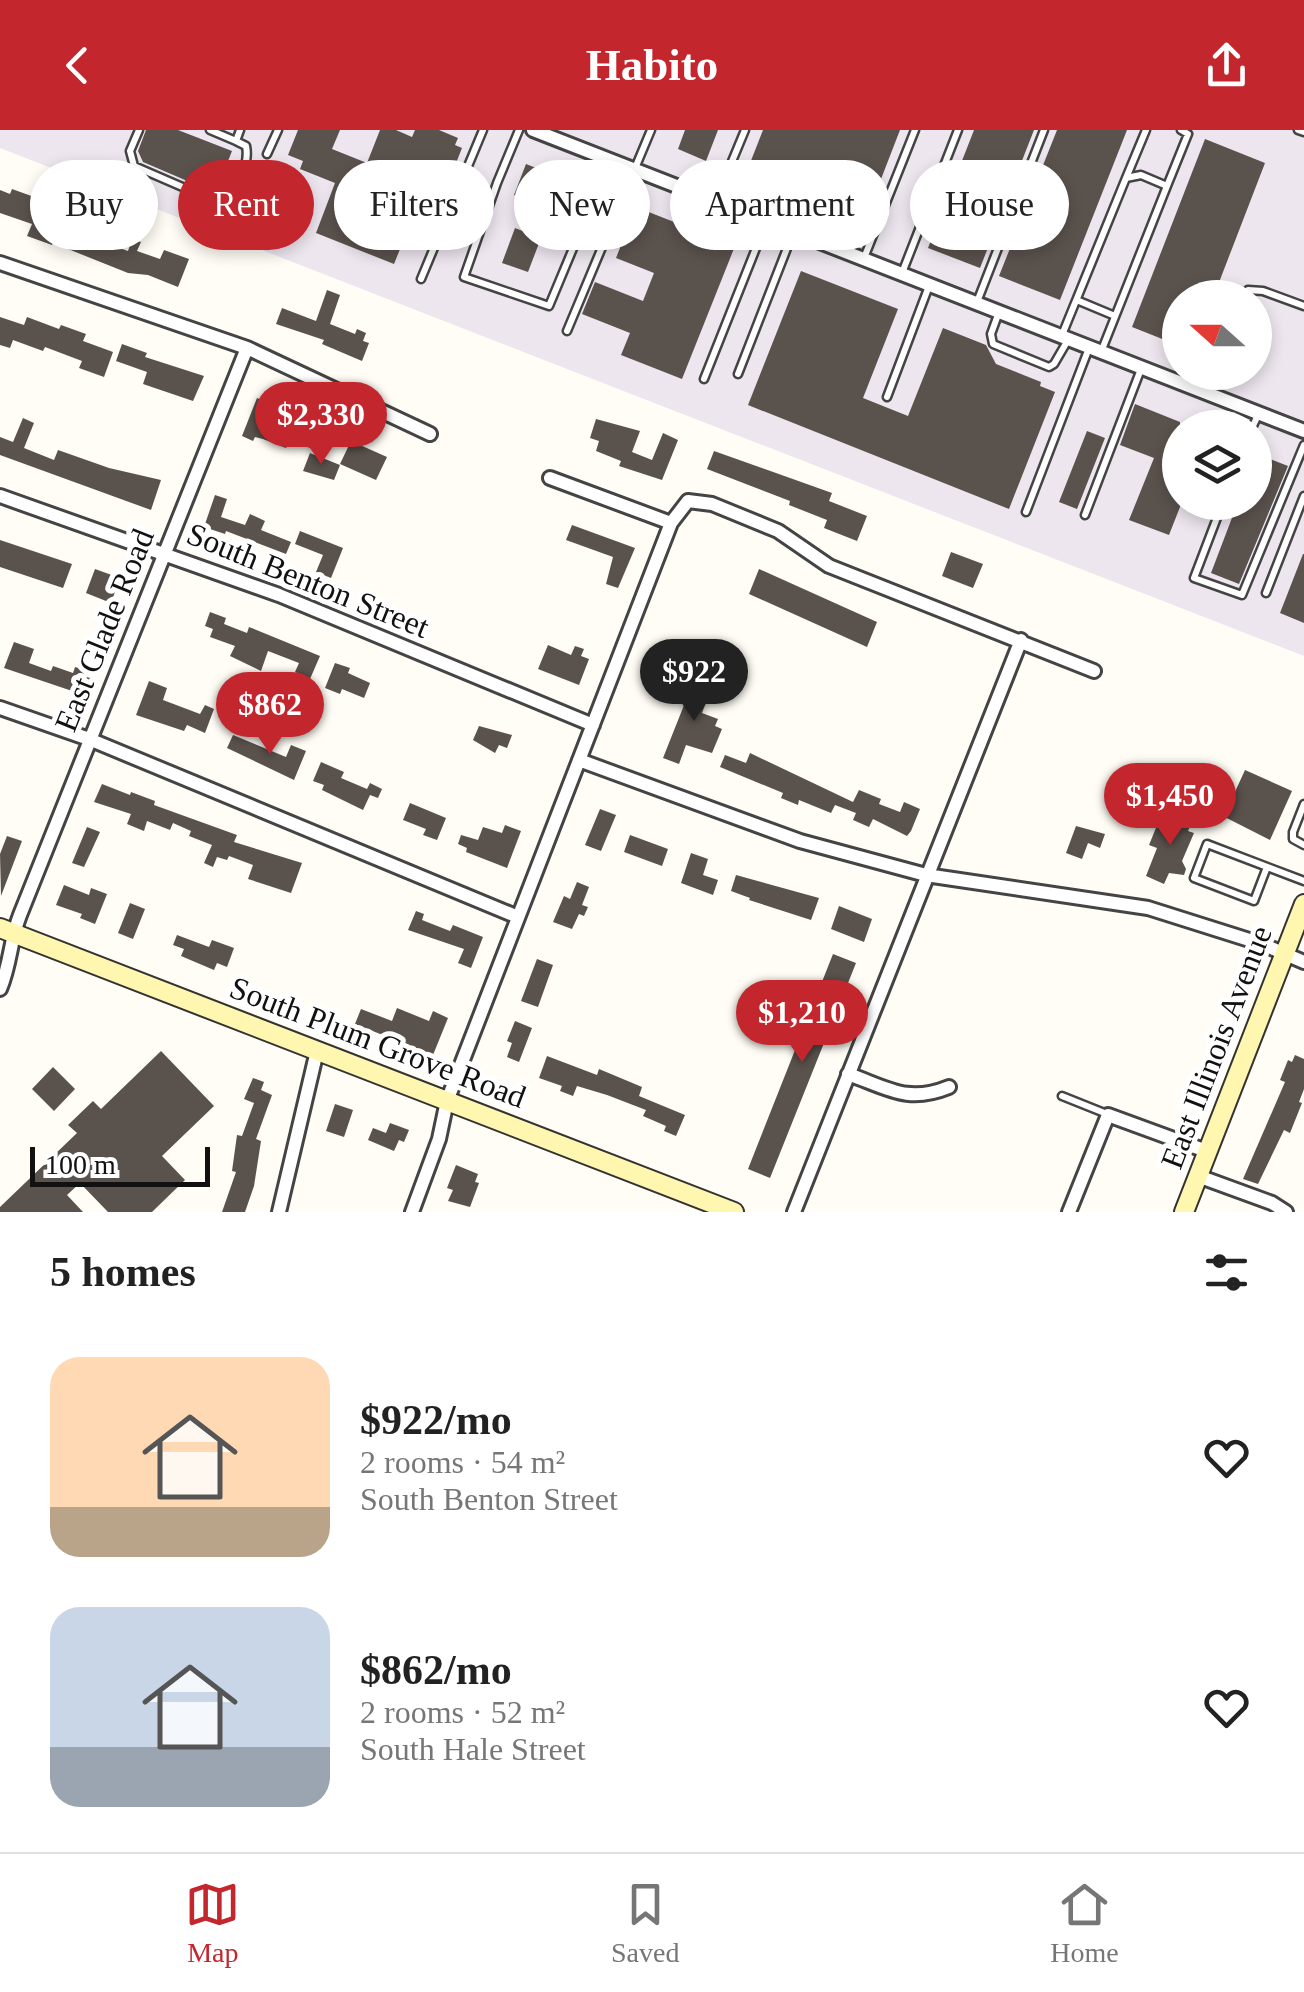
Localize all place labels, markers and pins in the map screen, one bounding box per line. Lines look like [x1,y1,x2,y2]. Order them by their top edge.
pin: $2,330 [240,382,402,467]
pin: $922 [635,639,753,724]
pin: $862 [211,672,329,757]
pin: $1,450 [1089,763,1251,848]
pin: $1,210 [721,980,883,1065]

